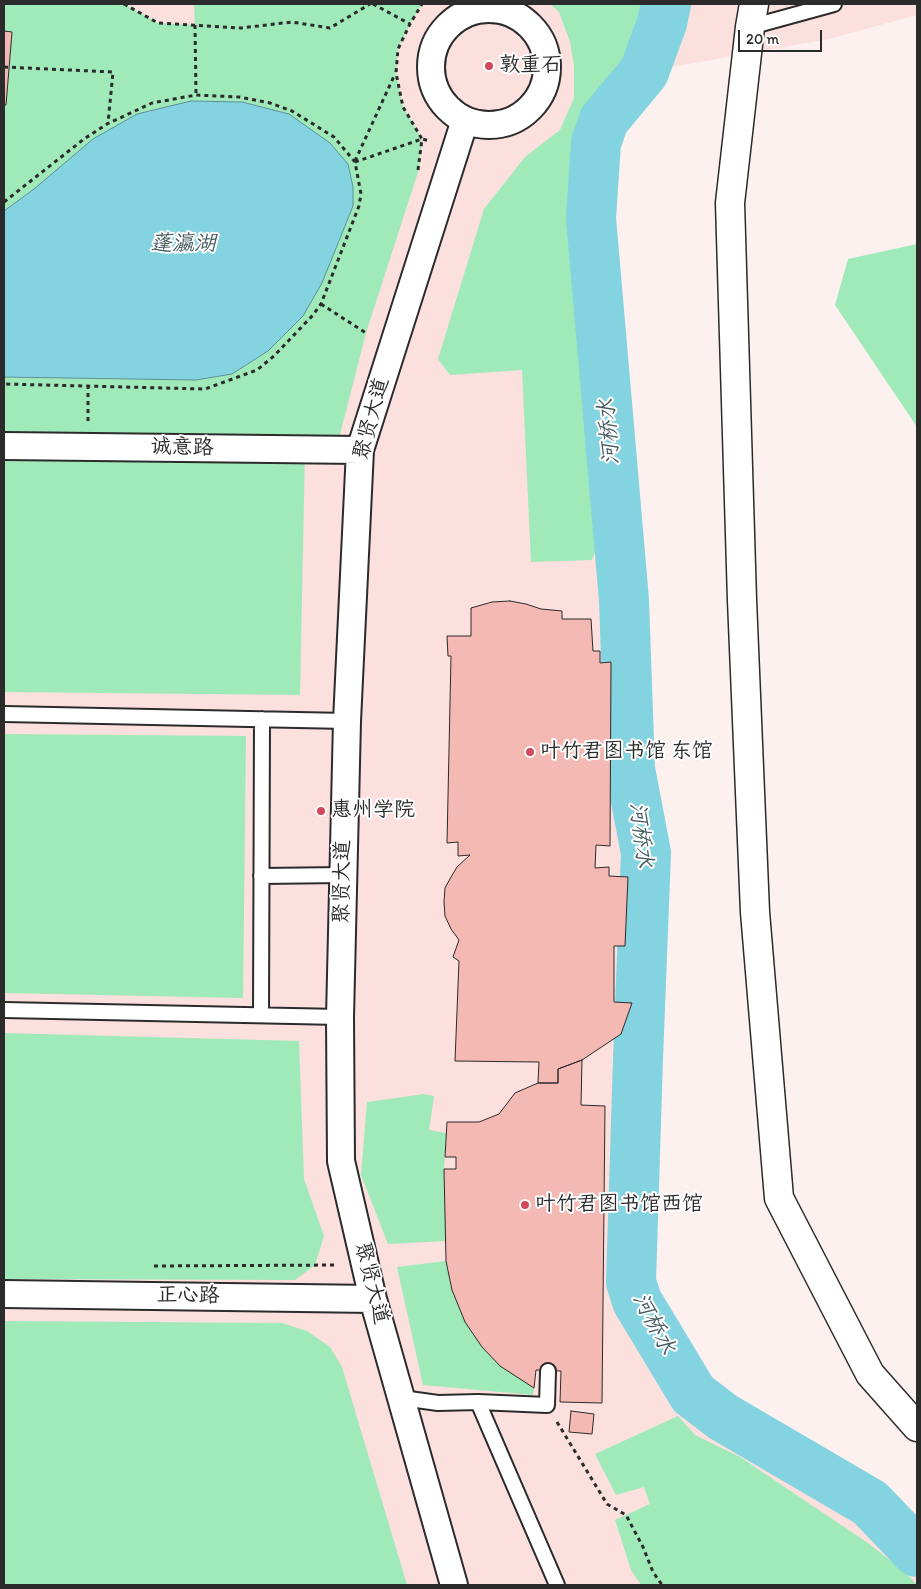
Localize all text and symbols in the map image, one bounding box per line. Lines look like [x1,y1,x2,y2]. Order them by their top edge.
scale bar [741,20,825,52]
text: 20 m [746,30,779,48]
place label: 敦重石 [499,53,562,79]
marker: 敦重石 [483,60,495,72]
water label: 蓬瀛湖 [150,231,216,257]
street label: 聚贤大道 [349,375,395,463]
water label: 河桥水 [594,398,626,466]
street label: 诚意路 [150,435,214,461]
place label: 叶竹君图书馆 东馆 [540,739,713,765]
marker: 叶竹君图书馆 东馆 [524,746,536,758]
place label: 惠州学院 [331,798,415,824]
water label: 河桥水 [623,801,657,869]
marker: 惠州学院 [315,805,327,817]
street label: 聚贤大道 [330,840,356,924]
place label: 叶竹君图书馆西馆 [535,1192,703,1218]
marker: 叶竹君图书馆西馆 [519,1199,531,1211]
street label: 聚贤大道 [349,1239,393,1327]
street label: 正心路 [156,1283,220,1309]
water label: 河桥水 [626,1289,680,1359]

